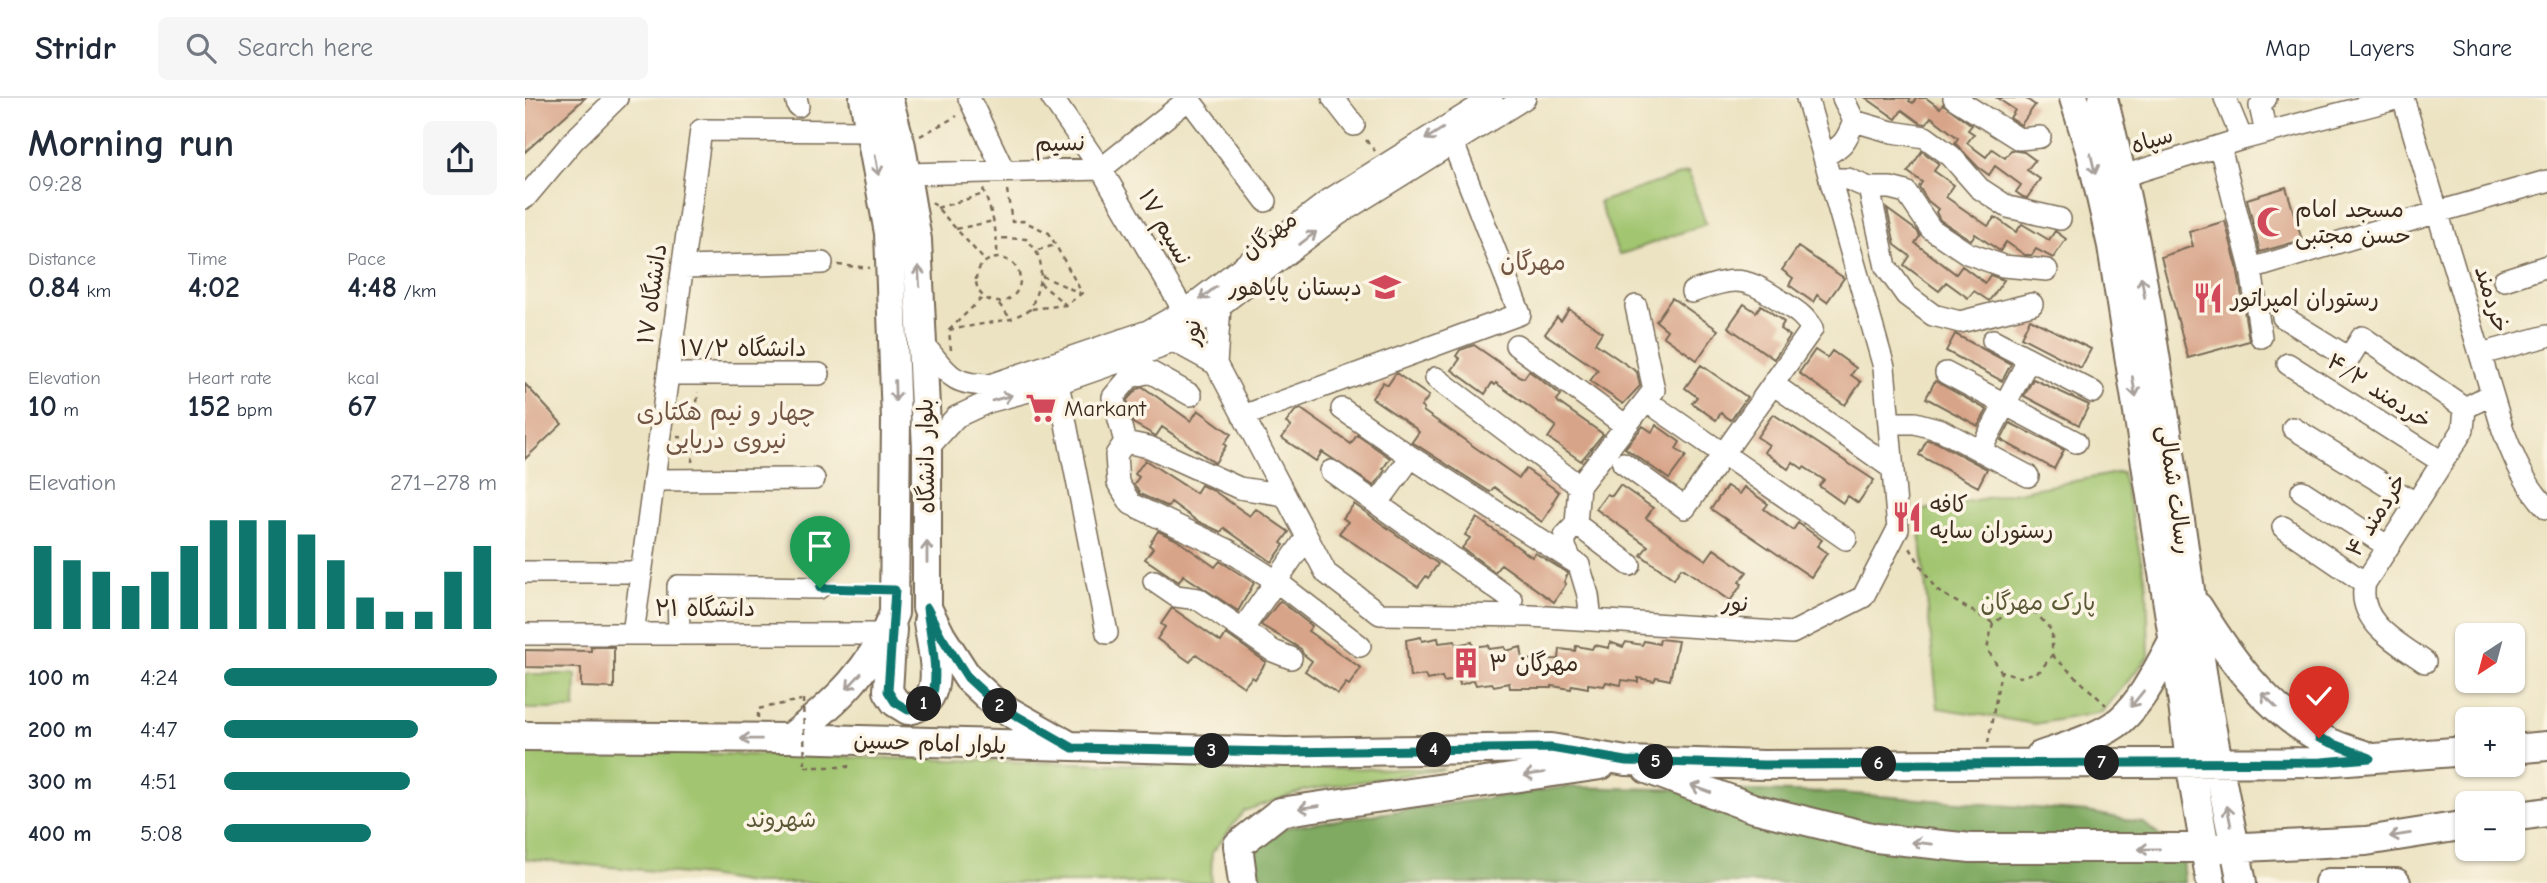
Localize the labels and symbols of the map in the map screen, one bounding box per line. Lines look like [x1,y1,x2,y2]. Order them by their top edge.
street label: سپاه [2128,121,2177,160]
one-way arrow [1424,128,1444,142]
street label: نسیم [1035,129,1085,161]
one-way arrow [2087,152,2100,174]
one-way arrow [871,153,884,176]
street label: نسیم ۱۷ [1129,185,1197,271]
place label: مسجد امام حسن مجتبی [2295,196,2411,250]
street label: مهرگان [1236,205,1302,265]
mosque icon: مسجد امام حسن مجتبی [2255,205,2289,239]
one-way arrow [1298,231,1316,246]
street label: دانشگاه ۱۷ [632,242,672,346]
district label: مهرگان [1500,248,1566,276]
street label: خردمند [2469,262,2515,336]
one-way arrow [913,265,926,288]
school or university icon: دبستان پایاهور [1368,270,1402,304]
place label: دبستان پایاهور [1228,274,1362,302]
one-way arrow [2137,276,2150,299]
restaurant icon: رستوران امپراتور [2191,281,2225,315]
one-way arrow [1199,285,1217,300]
place label: رستوران امپراتور [2229,285,2379,313]
street label: نور [1178,319,1206,348]
street label: دانشگاه ۱۷/۲ [680,335,806,362]
street label: خردمند ۴/۲ [2322,347,2436,435]
one-way arrow [2128,375,2141,398]
one-way arrow [889,379,902,402]
one-way arrow [991,391,1013,404]
supermarket icon: Markant [1024,391,1058,425]
place label: Markant [1064,395,1148,422]
district label: چهار و نیم هکتاری نیروی دریایی [637,398,815,455]
street label: بلوار دانشگاه [911,398,941,514]
street label: رسالت شمالی [2152,424,2197,556]
street label: خردمند ۴ [2340,468,2412,562]
place label: کافه رستوران سایه [1930,491,2054,545]
restaurant icon: کافه رستوران سایه [1890,500,1924,534]
pin [790,516,850,588]
one-way arrow [920,541,934,564]
street label: نور [1720,589,1749,617]
park label: پارک مهرگان [1980,589,2096,617]
street label: دانشگاه ۲۱ [655,595,755,622]
north arrow [2455,623,2525,693]
building icon: مهرگان ۳ [1449,646,1483,680]
place label: مهرگان ۳ [1489,650,1578,677]
pin [2289,666,2349,738]
one-way arrow [846,672,863,689]
pin: 1 [907,686,941,722]
pin: 2 [983,688,1017,724]
one-way arrow [2129,690,2145,708]
one-way arrow [2261,691,2278,708]
street label: بلوار امام حسین [853,727,1007,763]
one-way arrow [739,732,762,745]
pin: 4 [1417,732,1451,768]
pin: 3 [1195,734,1229,768]
pin: 5 [1639,744,1673,780]
pin: 6 [1861,746,1897,782]
pin: 7 [2085,746,2119,780]
one-way arrow [1523,768,1546,781]
one-way arrow [1691,782,1713,794]
one-way arrow [1298,801,1321,814]
one-way arrow [2222,805,2235,828]
park label: شهروند [746,806,816,833]
one-way arrow [2389,829,2412,842]
one-way arrow [1911,836,1933,849]
one-way arrow [2137,842,2160,856]

